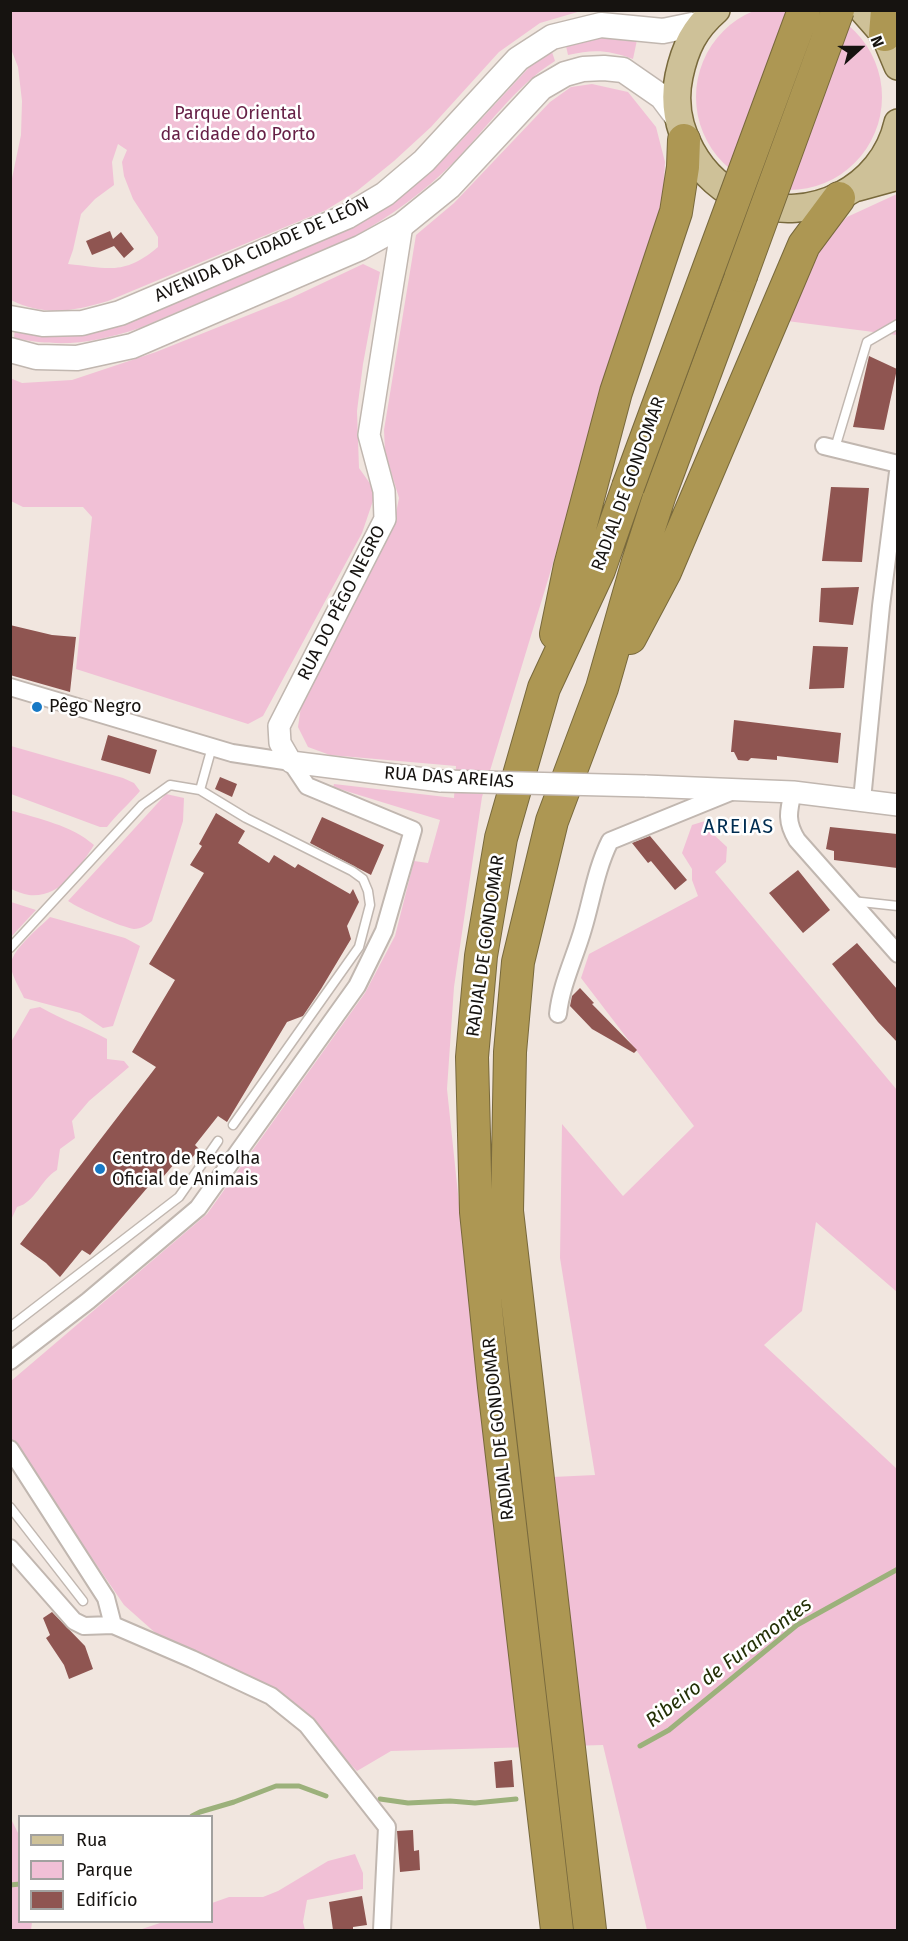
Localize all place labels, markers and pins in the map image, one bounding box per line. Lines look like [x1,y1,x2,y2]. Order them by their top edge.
place label: Pêgo Negro [49,696,141,718]
marker: Pêgo Negro [30,700,44,714]
place label: Centro de Recolha Oficial de Animais [112,1148,260,1190]
marker: Centro de Recolha Oficial de Animais [93,1162,107,1176]

